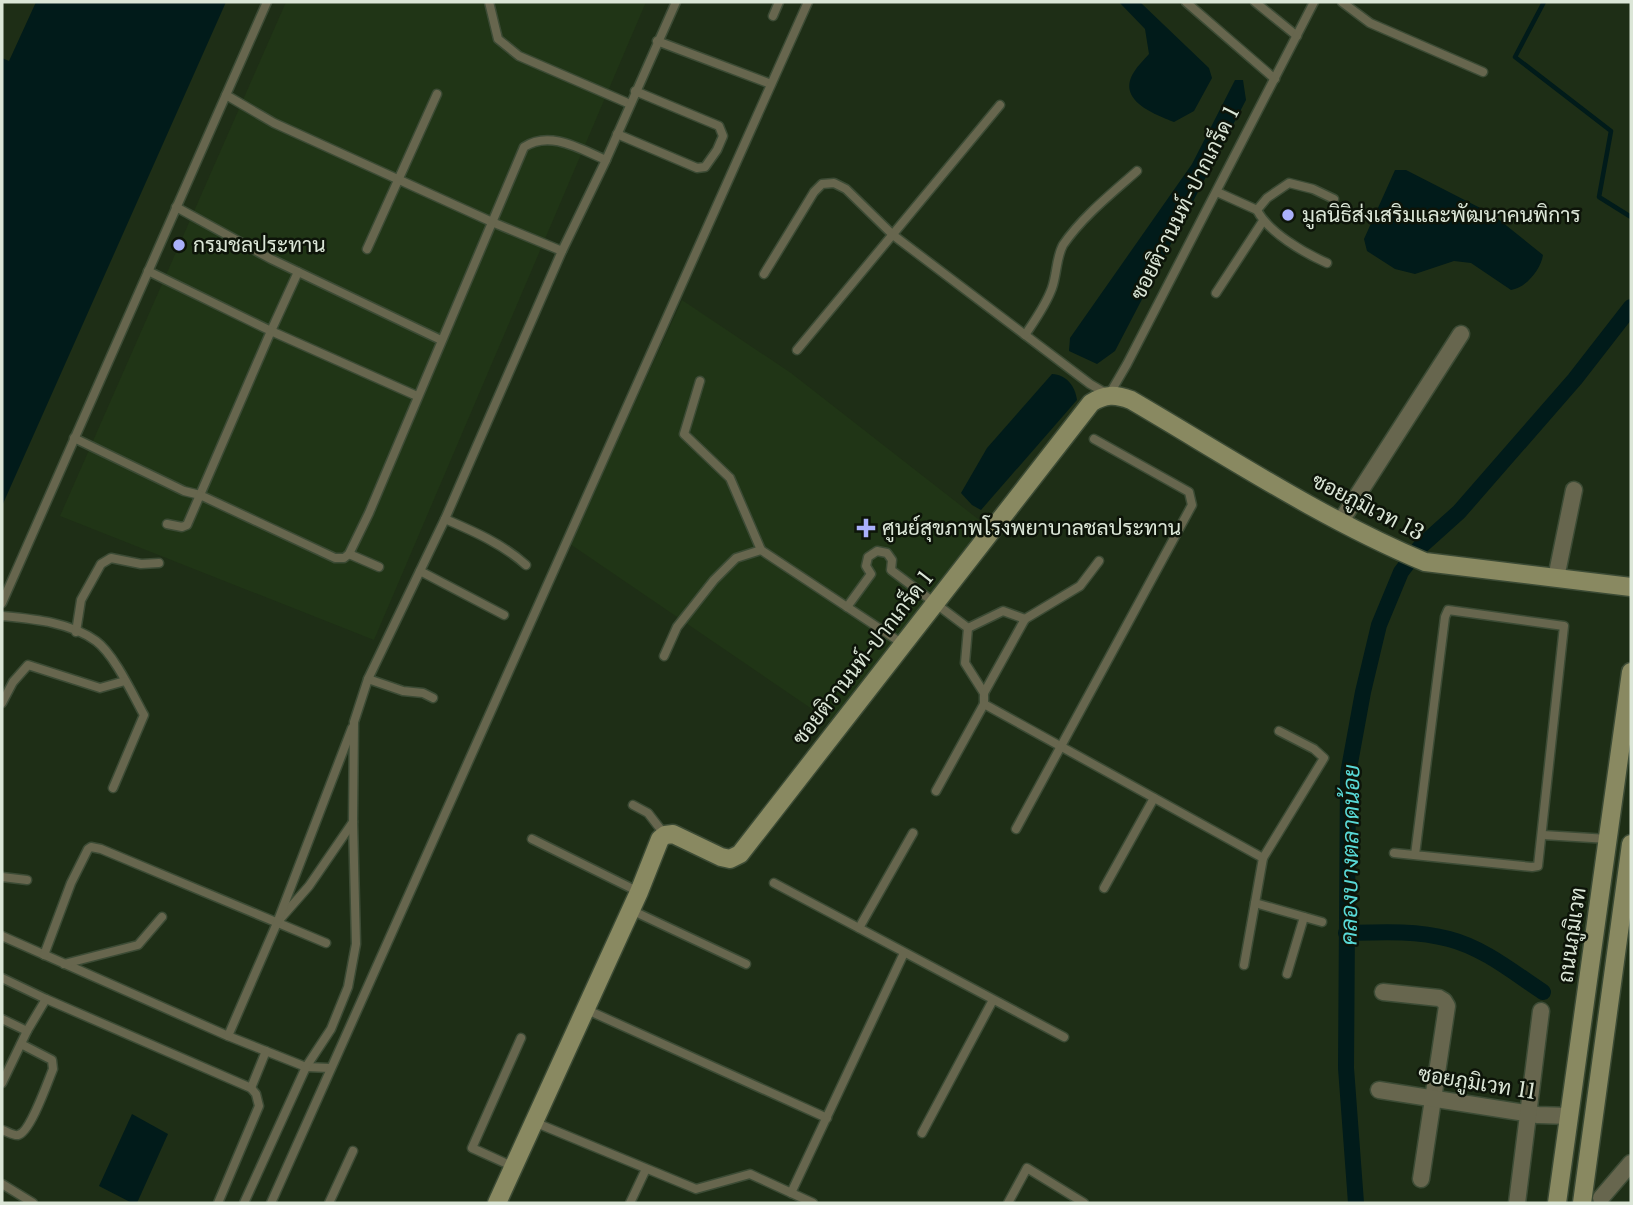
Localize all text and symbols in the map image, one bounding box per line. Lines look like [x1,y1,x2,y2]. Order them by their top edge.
street label: ซอยติวานนท์-ปากเกร็ด 1 [1123,101,1245,304]
place label: มูลนิธิส่งเสริมและพัฒนาคนพิการ [1302,202,1581,230]
marker: มูลนิธิส่งเสริมและพัฒนาคนพิการ [1280,207,1296,223]
place label: กรมชลประทาน [193,232,326,258]
marker: กรมชลประทาน [171,237,187,253]
street label: ซอยภูมิเวท 13 [1307,468,1428,548]
place label: ศูนย์สุขภาพโรงพยาบาลชลประทาน [882,514,1181,543]
marker: ศูนย์สุขภาพโรงพยาบาลชลประทาน [856,518,876,538]
street label: ซอยติวานนท์-ปากเกร็ด 1 [785,564,939,750]
water label: คลองบางตลาดน้อย [1334,764,1366,946]
street label: ถนนภูมิเวท [1552,886,1594,985]
street label: ซอยภูมิเวท 11 [1416,1061,1538,1107]

